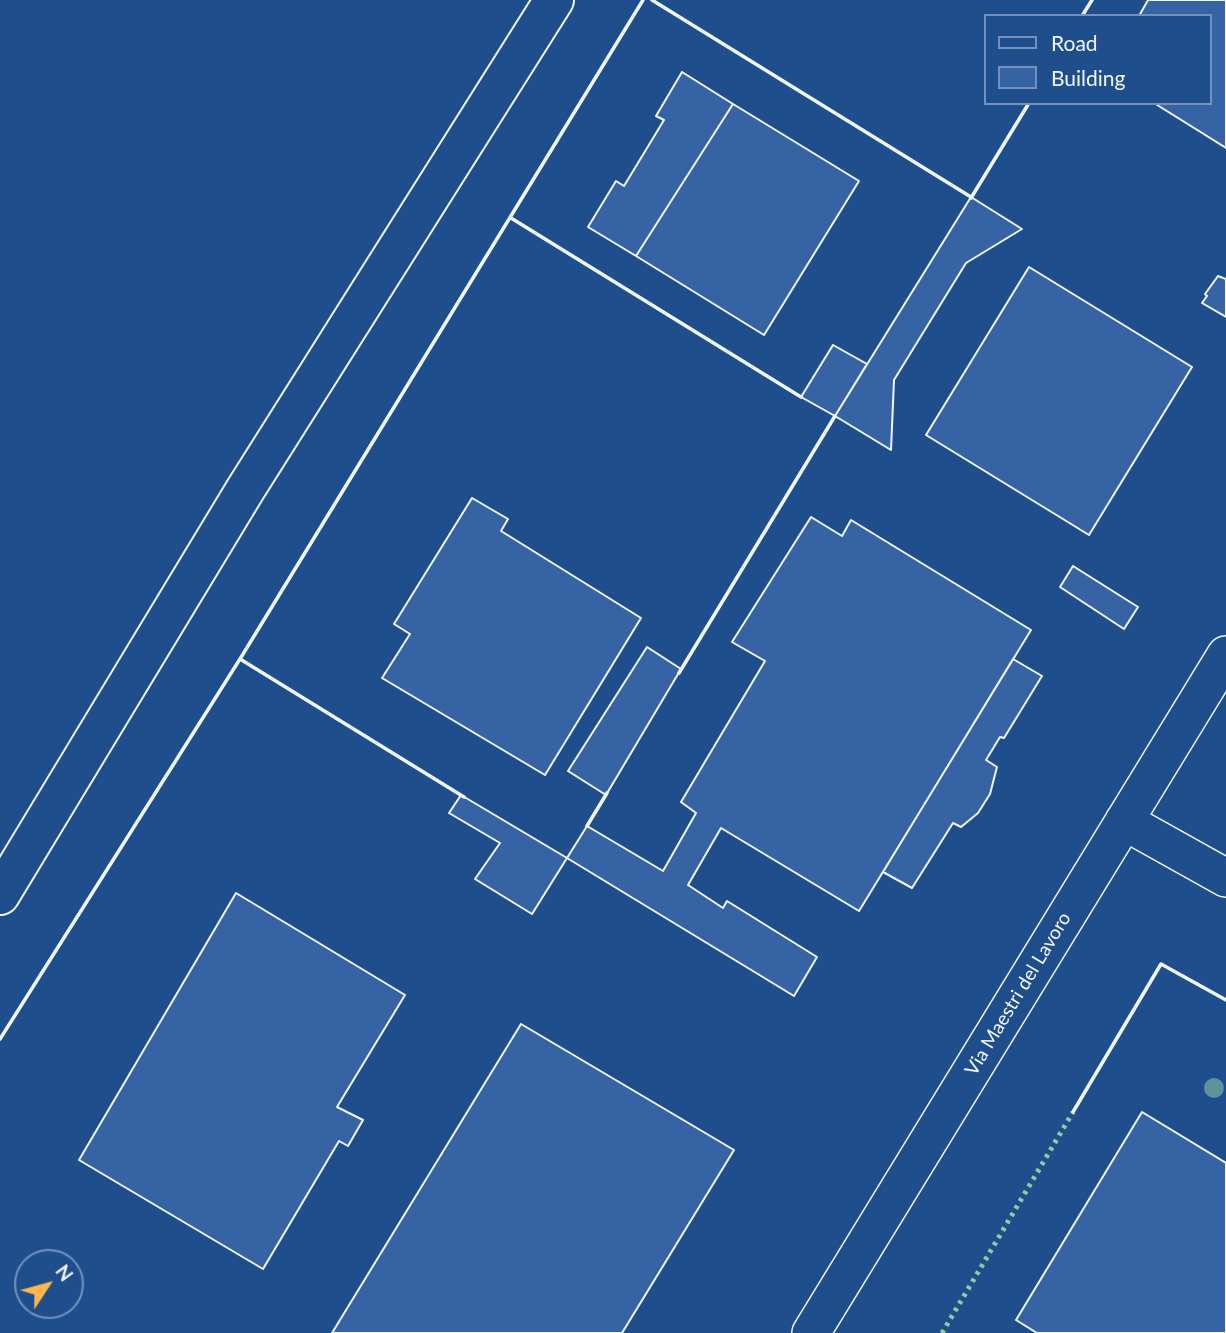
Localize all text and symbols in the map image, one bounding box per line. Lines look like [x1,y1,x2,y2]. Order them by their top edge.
legend [984,14,1212,105]
text: Road [1051,30,1098,55]
text: Building [1051,65,1126,90]
street label: Via Maestri del Lavoro [960,908,1076,1080]
north arrow [14,1249,84,1319]
text: N [51,1260,78,1285]

